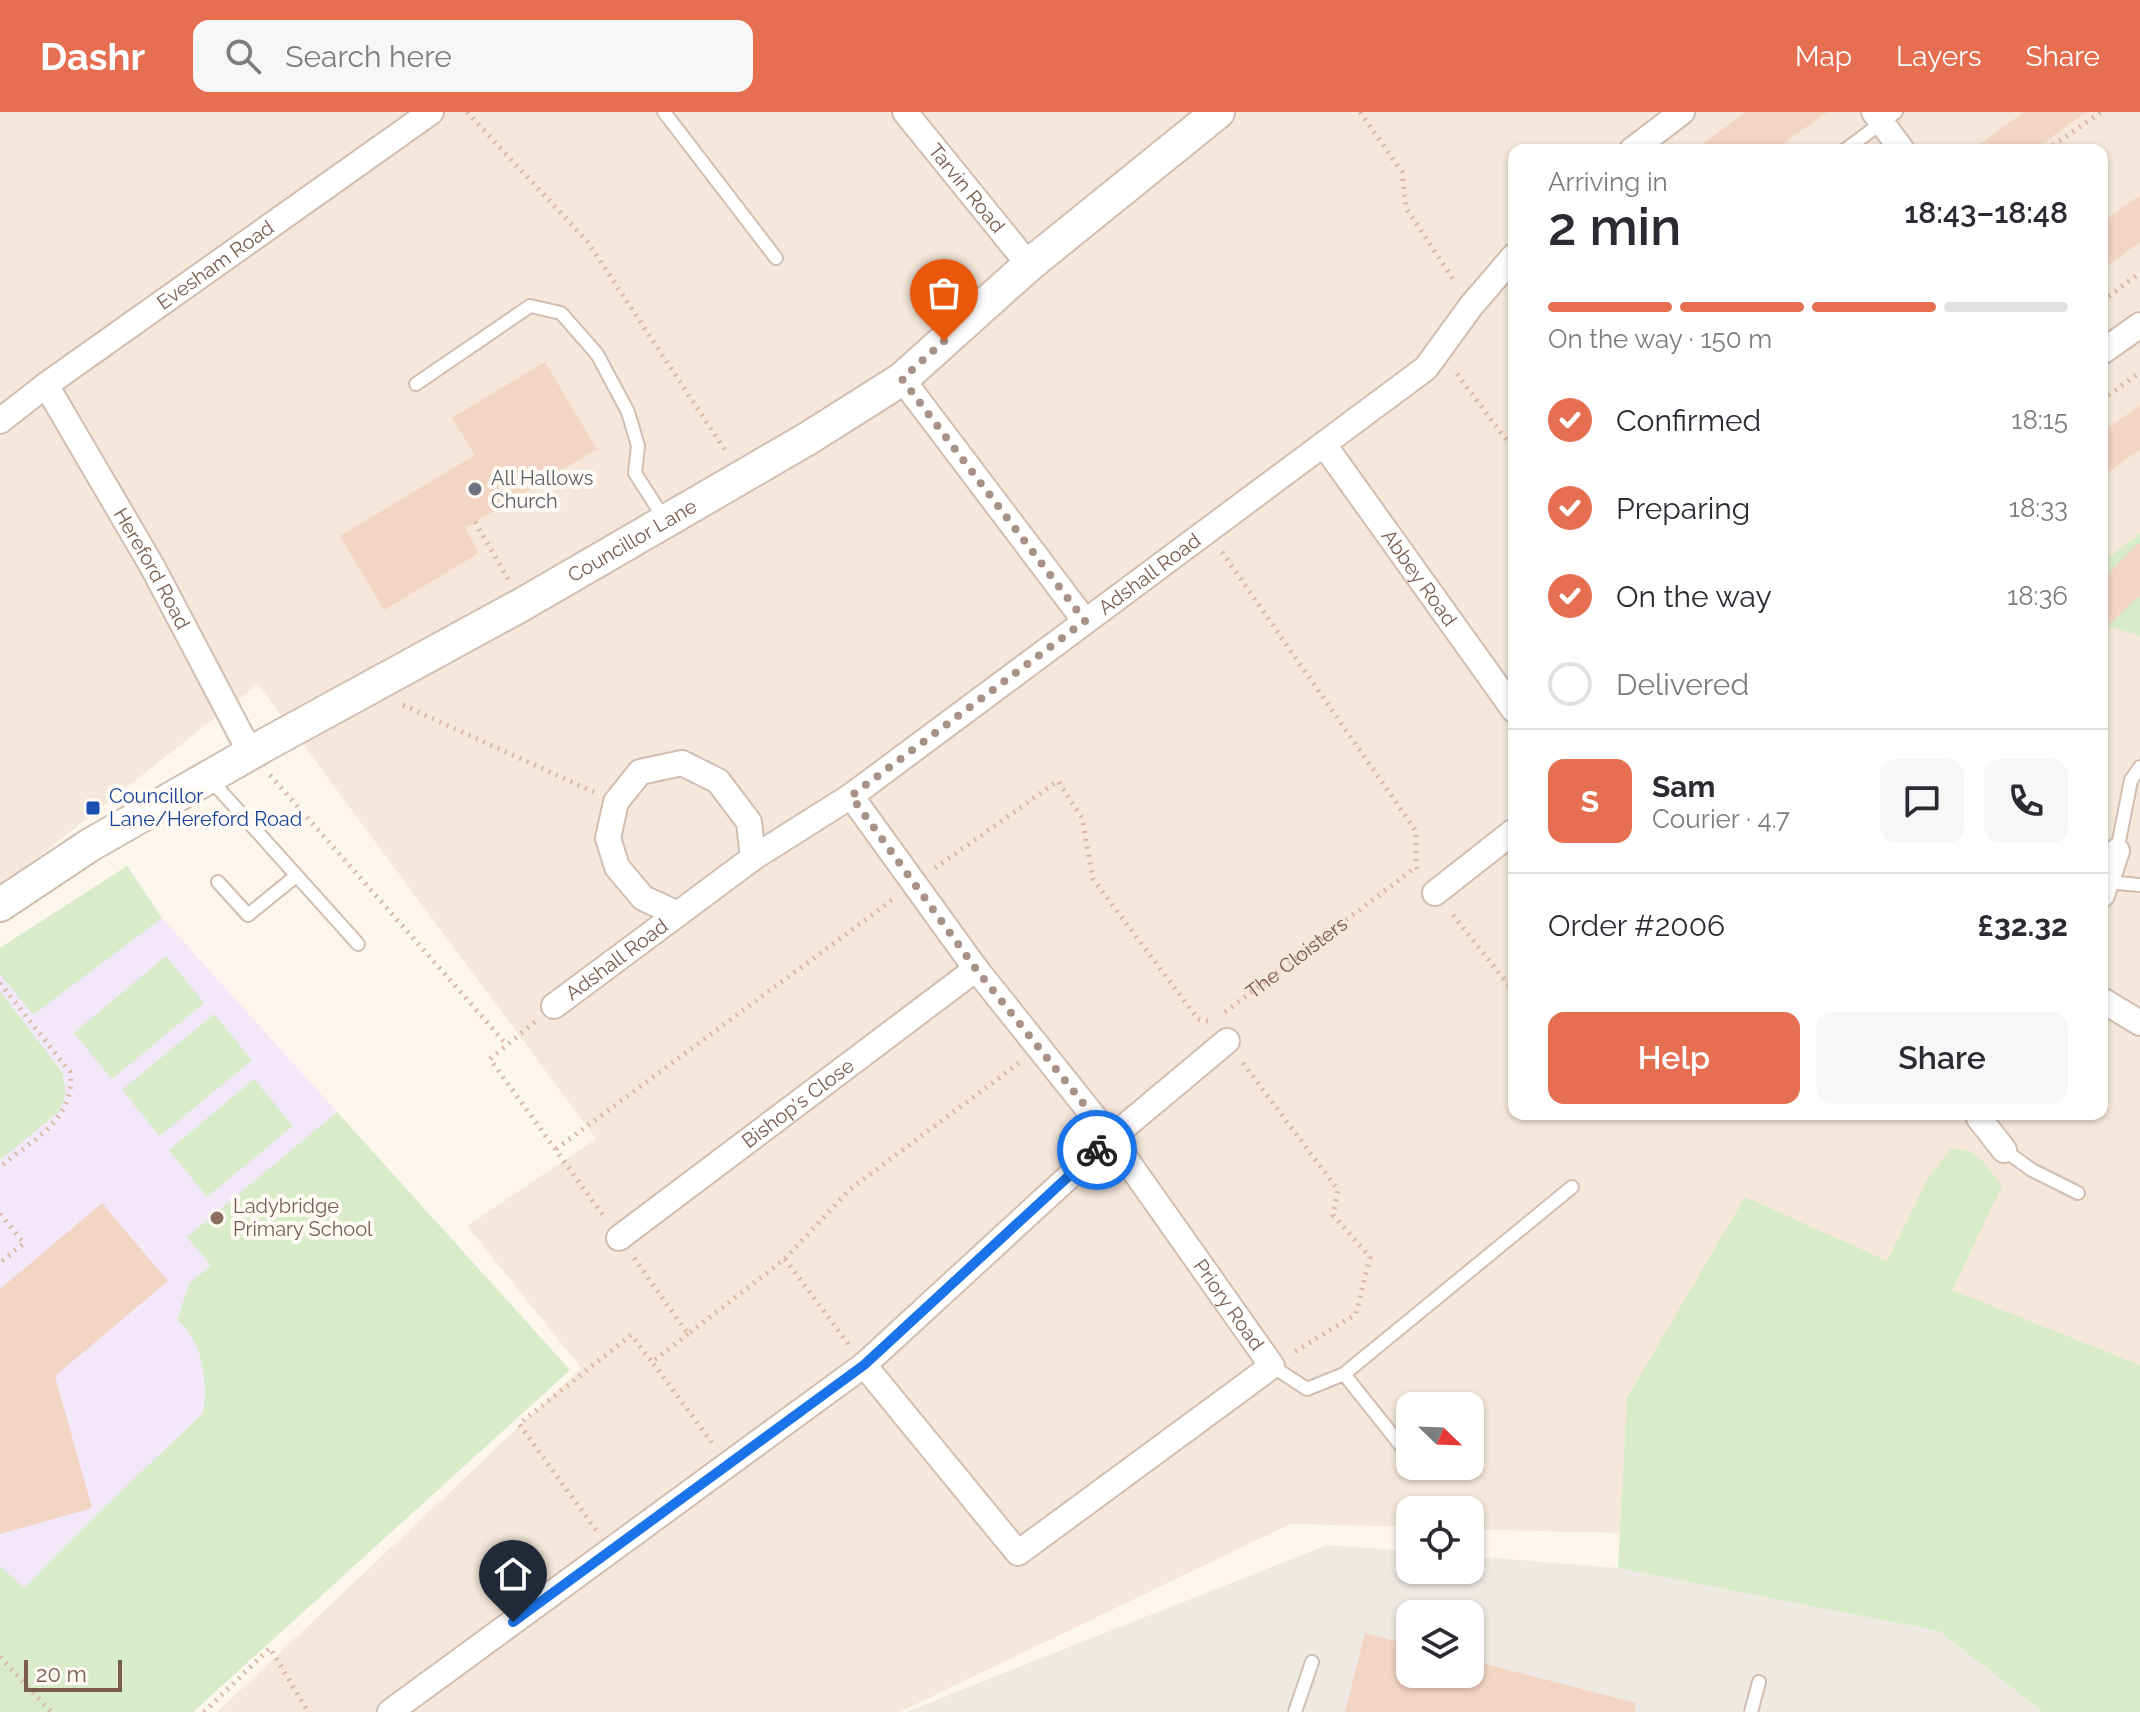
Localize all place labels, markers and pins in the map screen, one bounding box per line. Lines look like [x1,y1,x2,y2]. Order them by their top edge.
pin [910,259,978,341]
place label: All Hallows Church [491,466,594,513]
marker: All Hallows Church [466,480,484,498]
place label: Councillor Lane/Hereford Road [109,784,302,831]
marker: Councillor Lane/Hereford Road [84,799,102,817]
place label: Ladybridge Primary School [233,1194,373,1241]
marker: Ladybridge Primary School [208,1209,226,1227]
pin [479,1540,547,1622]

